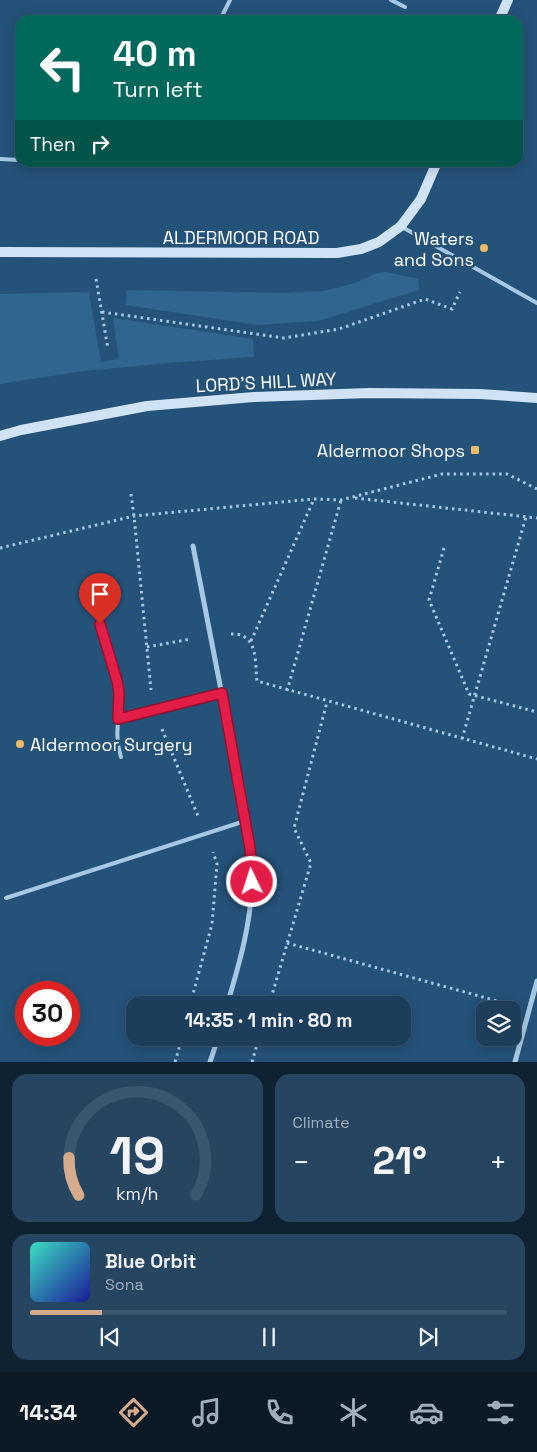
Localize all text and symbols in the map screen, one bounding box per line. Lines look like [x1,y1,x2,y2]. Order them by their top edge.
text: 40 m [113,32,197,76]
icon: left [30,35,95,100]
text: Turn left [113,75,203,103]
icon: right [86,130,114,158]
text: Then [30,132,76,157]
street label: ALDERMOOR ROAD [163,226,319,249]
place label: Waters and Sons [394,227,474,271]
marker: Waters and Sons [478,242,490,254]
street label: LORD'S HILL WAY [195,367,337,397]
place label: Aldermoor Shops [317,439,465,462]
marker: Aldermoor Shops [469,444,481,456]
pin [79,573,121,624]
icon: arrive [86,580,114,608]
place label: Aldermoor Surgery [30,733,192,756]
marker: Aldermoor Surgery [14,738,26,750]
position arrow [225,855,277,907]
speed limit sign: 30 [15,981,80,1046]
map controls [476,1001,521,1046]
button: layers [476,1001,521,1046]
text: 14:35 · 1 min · 80 m [184,1008,353,1033]
text: Climate [293,1112,350,1133]
text: 19 [109,1123,165,1189]
text: 21° [372,1137,427,1185]
text: − [293,1144,310,1180]
text: + [490,1144,507,1180]
text: km/h [116,1182,159,1205]
text: Blue Orbit [105,1249,196,1274]
text: Sona [105,1274,144,1295]
icon: previous [96,1323,124,1351]
icon: pause [255,1323,283,1351]
icon: next [414,1323,442,1351]
icon: directions [116,1395,151,1430]
icon: music [189,1395,224,1430]
icon: phone [262,1395,297,1430]
icon: climate [336,1395,371,1430]
icon: car [409,1395,444,1430]
icon: filters [483,1395,518,1430]
text: 14:34 [19,1398,77,1426]

